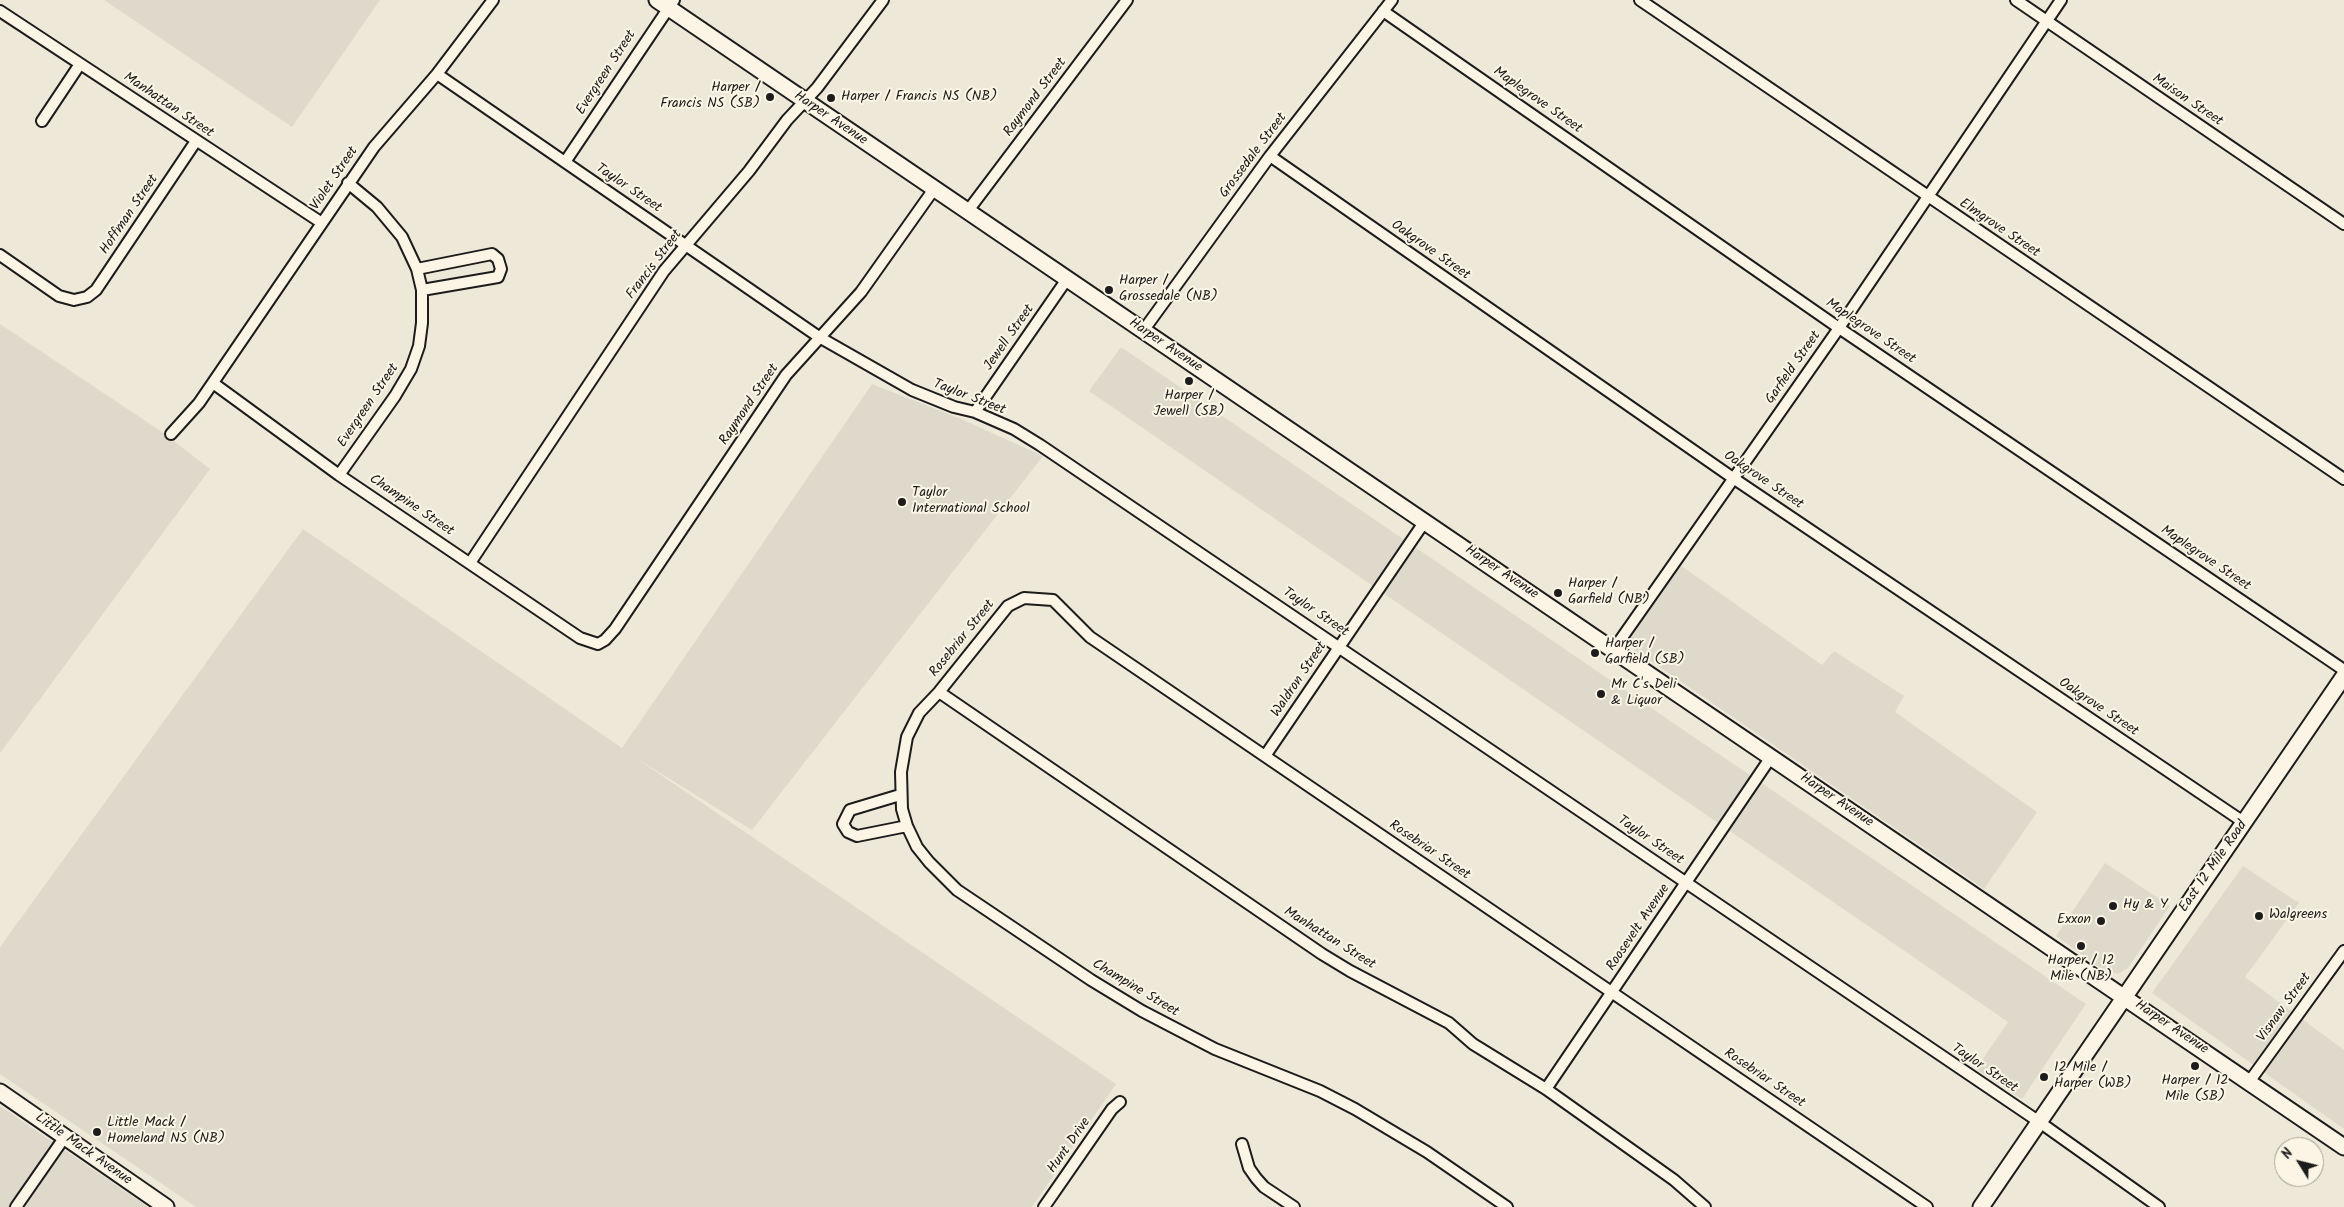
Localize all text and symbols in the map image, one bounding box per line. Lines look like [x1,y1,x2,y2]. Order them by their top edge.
street label: Evergreen Street [573,28,641,118]
street label: Raymond Street [1001,55,1071,141]
street label: Maplegrove Street [1489,64,1585,138]
street label: Manhattan Street [120,70,216,142]
street label: Maison Street [2148,71,2226,131]
place label: Harper / Francis NS (SB) [660,81,760,114]
street label: Harper Avenue [790,88,870,150]
place label: Harper / Francis NS (NB) [841,90,997,106]
marker: Harper / Francis NS (SB) [764,91,776,103]
marker: Harper / Francis NS (NB) [825,92,837,104]
street label: Grossedale Street [1217,110,1291,202]
street label: Violet Street [308,144,362,214]
street label: Taylor Street [592,161,664,217]
street label: Hoffman Street [97,172,163,258]
street label: Elmgrove Street [1955,196,2043,262]
street label: Oakgrove Street [1387,218,1473,284]
street label: Francis Street [623,227,687,303]
place label: Harper / Grossedale (NB) [1119,274,1218,306]
marker: Harper / Grossedale (NB) [1103,284,1115,296]
street label: Maplegrove Street [1822,296,1918,368]
street label: Jewell Street [981,302,1039,374]
street label: Harper Avenue [1125,315,1205,377]
street label: Garfield Street [1763,328,1825,408]
street label: Evergreen Street [335,361,403,451]
street label: Raymond Street [717,361,783,449]
marker: Harper / Jewell (SB) [1183,375,1195,387]
street label: Taylor Street [930,377,1008,419]
place label: Harper / Jewell (SB) [1153,389,1225,422]
street label: Oakgrove Street [1720,448,1806,514]
street label: Champine Street [365,471,457,541]
place label: Taylor International School [912,486,1030,518]
marker: Taylor International School [896,496,908,508]
street label: Maplegrove Street [2157,523,2253,595]
street label: Harper Avenue [1461,542,1541,604]
place label: Harper / Garfield (NB) [1568,577,1650,610]
street label: Taylor Street [1279,585,1351,641]
marker: Harper / Garfield (NB) [1552,587,1564,599]
street label: Rosebriar Street [927,597,999,681]
place label: Harper / Garfield (SB) [1605,637,1685,670]
street label: Waldron Street [1269,639,1331,721]
marker: Harper / Garfield (SB) [1589,647,1601,659]
street label: Oakgrove Street [2055,675,2141,741]
place label: Mr C's Deli & Liquor [1611,678,1676,710]
marker: Mr C's Deli & Liquor [1595,688,1607,700]
street label: Harper Avenue [1796,770,1876,832]
street label: Taylor Street [1614,813,1686,869]
street label: Rosebriar Street [1385,818,1473,884]
street label: East 12 Mile Road [2176,818,2252,916]
street label: Roosevelt Avenue [1604,881,1674,975]
place label: Hy & Y [2123,898,2168,914]
marker: Hy & Y [2107,900,2119,912]
street label: Manhattan Street [1280,904,1378,974]
place label: Walgreens [2269,908,2327,924]
marker: Walgreens [2253,910,2265,922]
place label: Exxon [2057,913,2091,929]
marker: Exxon [2095,915,2107,927]
marker: Harper / 12 Mile (NB) [2075,940,2087,952]
place label: Harper / 12 Mile (NB) [2048,954,2114,986]
street label: Champine Street [1088,956,1182,1022]
street label: Visnaw Street [2254,970,2316,1046]
street label: Harper Avenue [2131,997,2211,1059]
street label: Taylor Street [1948,1041,2020,1097]
street label: Rosebriar Street [1720,1046,1808,1112]
marker: Harper / 12 Mile (SB) [2189,1060,2201,1072]
place label: 12 Mile / Harper (WB) [2054,1061,2132,1094]
marker: 12 Mile / Harper (WB) [2038,1071,2050,1083]
place label: Harper / 12 Mile (SB) [2162,1074,2228,1106]
street label: Little Mack Avenue [31,1110,135,1190]
street label: Hunt Drive [1045,1115,1095,1177]
place label: Little Mack / Homeland NS (NB) [107,1116,225,1148]
marker: Little Mack / Homeland NS (NB) [91,1126,103,1138]
north arrow [2274,1137,2324,1187]
text: N [2276,1144,2299,1164]

